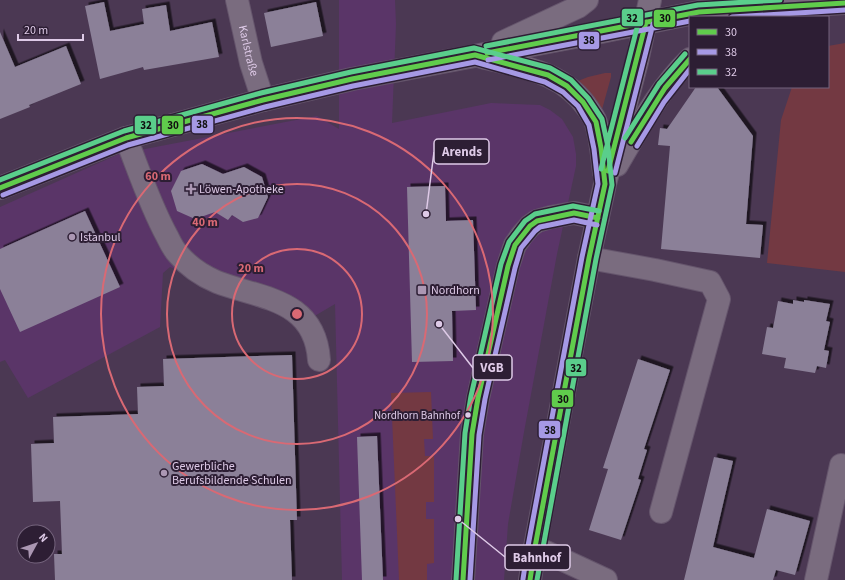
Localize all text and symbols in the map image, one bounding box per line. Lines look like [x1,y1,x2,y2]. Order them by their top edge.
line badge: 32 [621,8,644,27]
line badge: 30 [653,9,676,28]
text: 32 [626,11,638,26]
text: 30 [659,11,671,26]
scale bar [18,16,83,42]
legend [689,16,829,88]
text: 20 m [24,22,48,39]
street label: Karlstraße [234,24,263,79]
text: 30 [725,24,737,41]
line badge: 38 [578,31,600,50]
text: 38 [583,33,595,48]
text: 38 [725,44,737,61]
text: 32 [725,64,737,81]
line badge: 32 [134,115,157,135]
line badge: 30 [161,115,184,135]
line badge: 38 [191,115,214,134]
text: 38 [196,117,208,132]
text: 32 [140,118,152,133]
text: 30 [167,118,179,133]
callout: Arends [434,139,489,164]
text: Arends [441,143,482,161]
text: 60 m [145,168,171,185]
place label: Löwen-Apotheke [199,181,284,198]
marker: Löwen-Apotheke [186,184,196,194]
text: 40 m [192,214,218,231]
place label: Istanbul [80,229,121,246]
marker: Istanbul [67,232,77,242]
text: 20 m [238,260,264,277]
place label: Nordhorn [431,282,480,299]
marker: Nordhorn [416,284,428,296]
centre of rings [290,307,304,321]
callout: VGB [473,355,512,380]
line badge: 32 [565,358,587,377]
text: VGB [479,359,504,377]
text: 32 [570,361,582,376]
line badge: 30 [551,389,574,408]
text: 30 [557,392,569,407]
place label: Nordhorn Bahnhof [374,408,461,423]
marker: Nordhorn Bahnhof [463,410,473,420]
line badge: 38 [538,420,561,439]
text: 38 [544,423,556,438]
place label: Gewerbliche Berufsbildende Schulen [172,458,292,489]
marker: Gewerbliche Berufsbildende Schulen [159,468,169,478]
north arrow [16,524,56,564]
text: N [35,530,51,546]
callout: Bahnhof [505,545,570,570]
text: Bahnhof [513,549,562,567]

